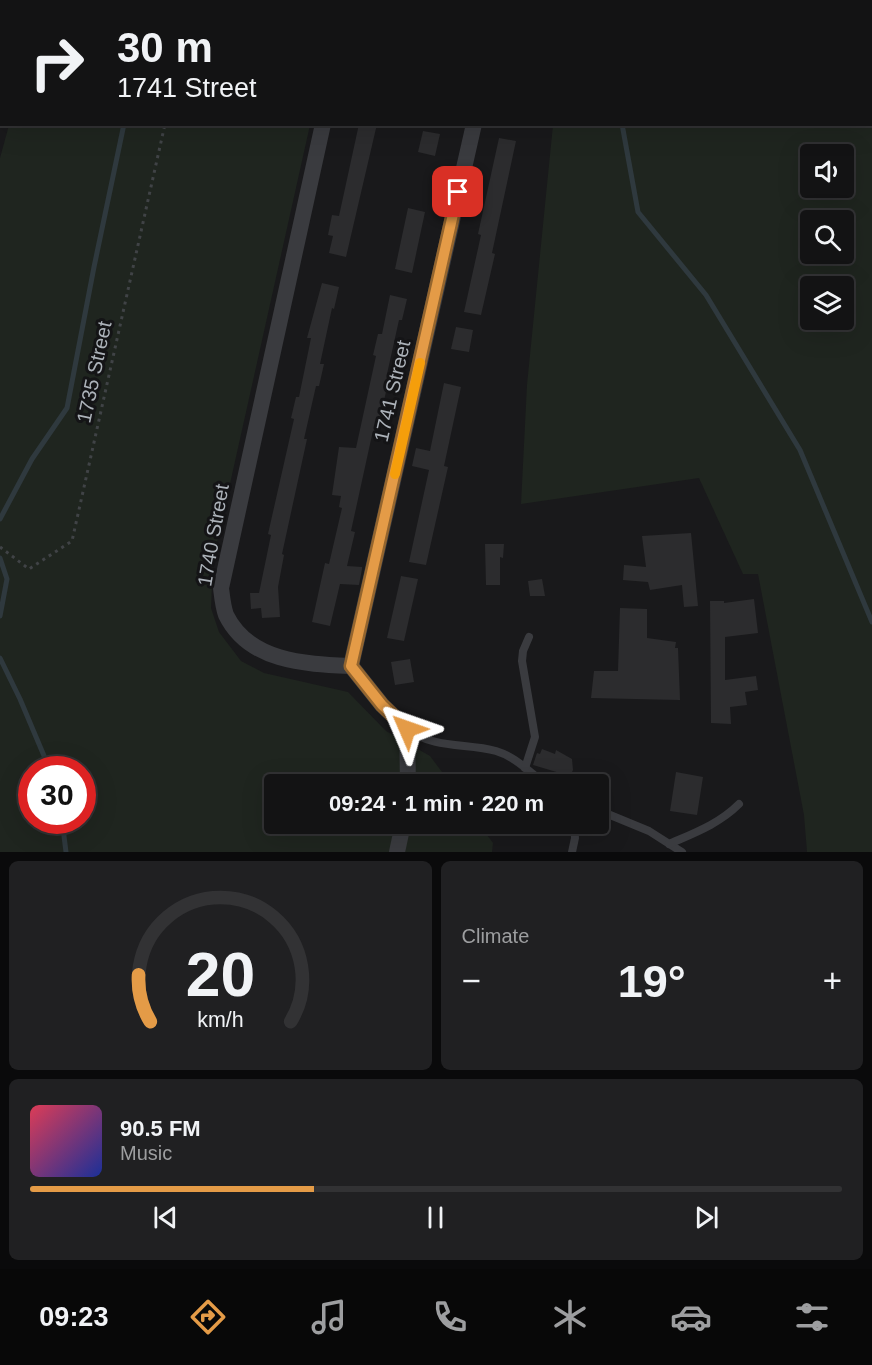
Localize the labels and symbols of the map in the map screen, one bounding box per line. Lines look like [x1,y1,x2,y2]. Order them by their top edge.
pin [432,166,483,217]
street label: 1735 Street [72,319,116,425]
street label: 1741 Street [370,338,414,444]
street label: 1740 Street [193,482,233,588]
position arrow [375,697,439,761]
speed limit sign: 30 [18,756,96,834]

